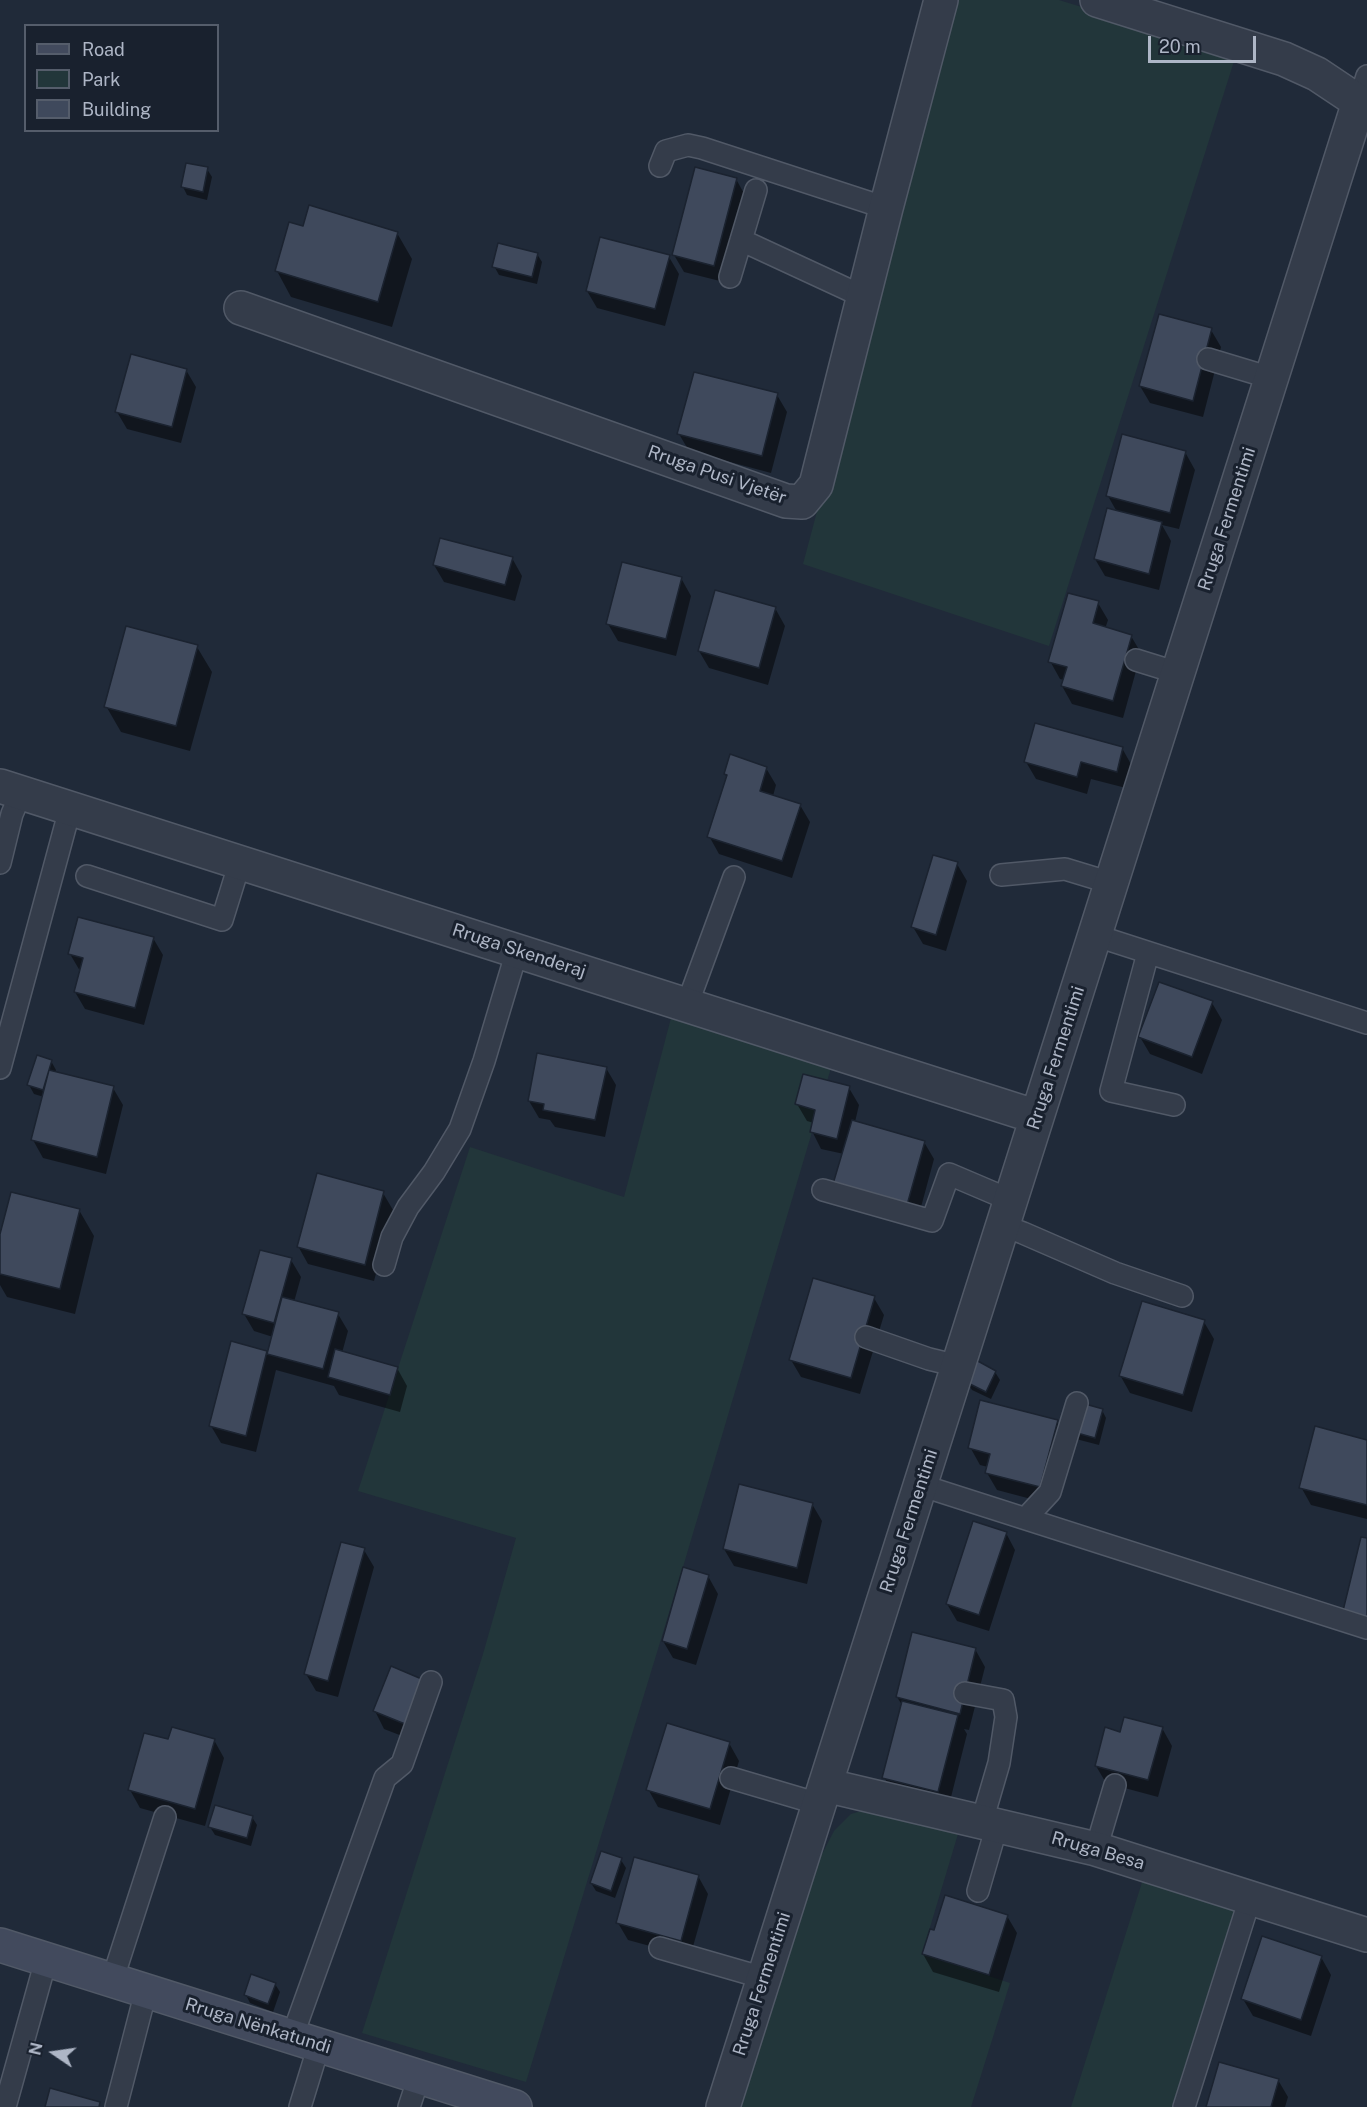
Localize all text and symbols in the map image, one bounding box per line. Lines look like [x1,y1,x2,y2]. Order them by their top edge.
legend [24,24,219,132]
scale bar [1151,24,1259,62]
text: 20 m [1159,36,1201,57]
text: Road [82,39,125,60]
text: Park [82,69,120,90]
text: Building [82,99,151,120]
street label: Rruga Pusi Vjetër [645,441,789,509]
street label: Rruga Fermentimi [1194,444,1260,594]
street label: Rruga Skenderaj [449,919,589,983]
street label: Rruga Fermentimi [1023,983,1089,1133]
street label: Rruga Fermentimi [876,1446,942,1596]
street label: Rruga Besa [1049,1827,1147,1875]
street label: Rruga Fermentimi [729,1909,795,2059]
street label: Rruga Nënkatundi [182,1994,334,2058]
north arrow [24,2023,84,2083]
text: N [25,2041,47,2057]

